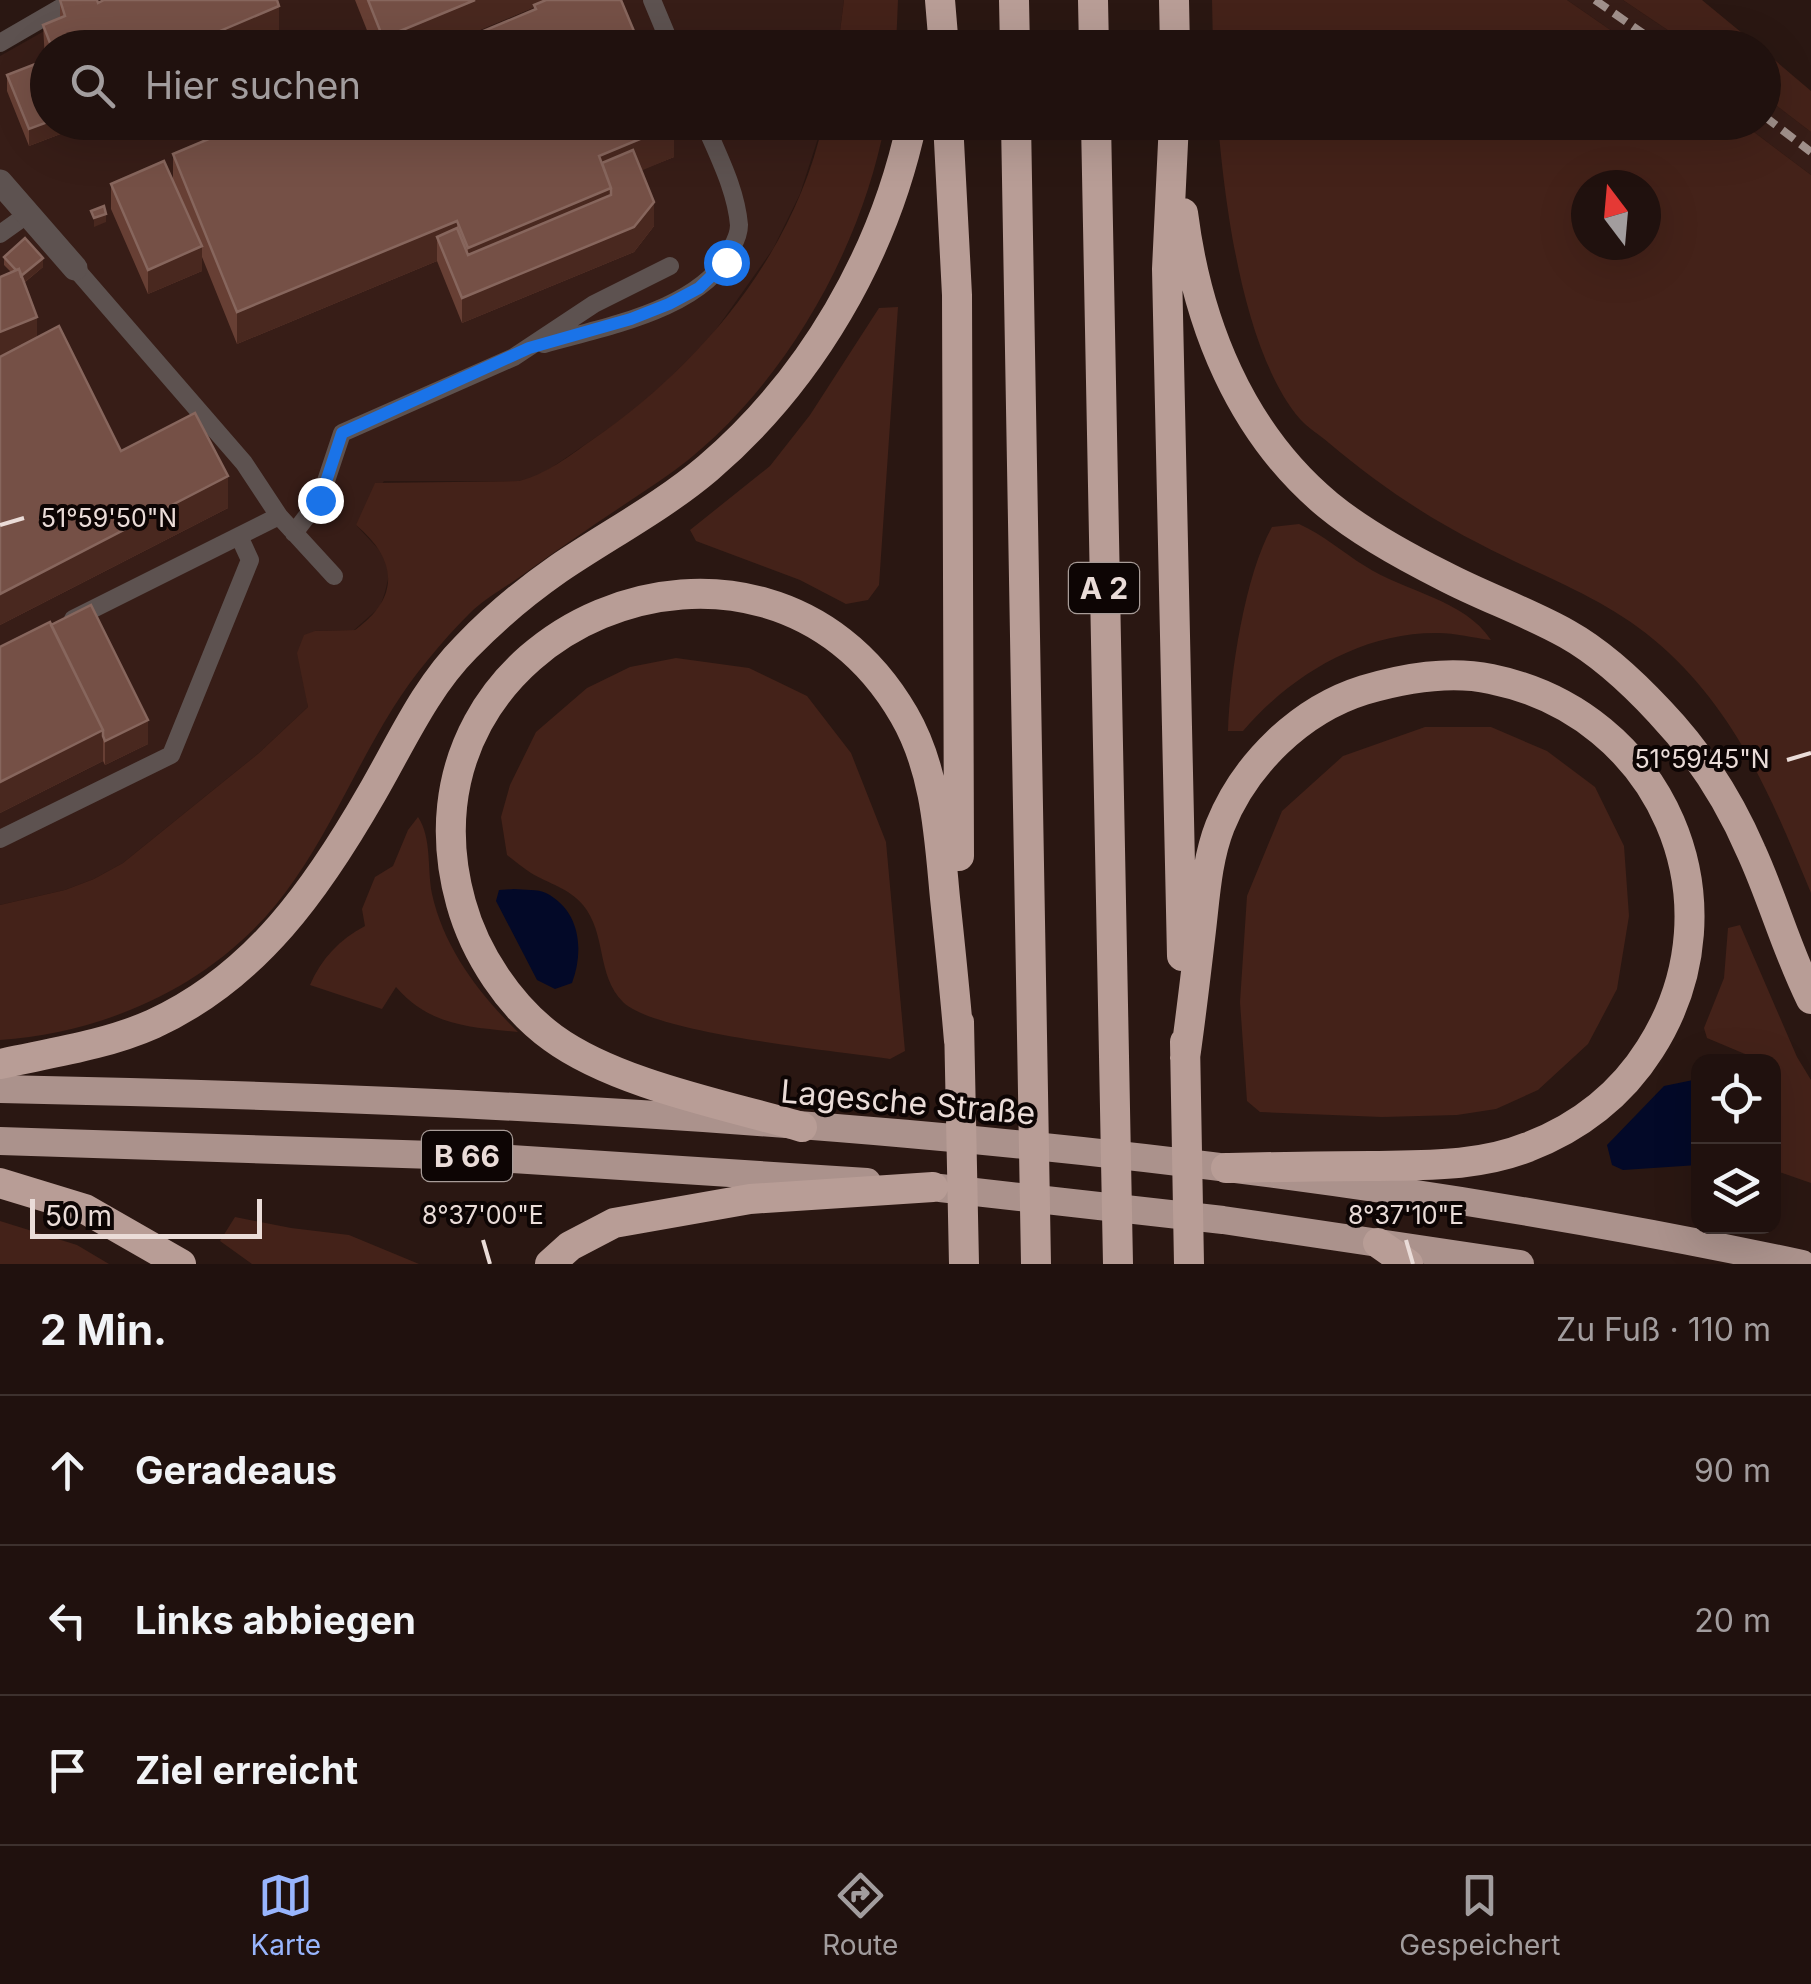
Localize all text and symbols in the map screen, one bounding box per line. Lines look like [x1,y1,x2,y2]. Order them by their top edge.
search box [30,30,1781,140]
icon: search [65,58,120,113]
text: Hier suchen [145,62,361,108]
north arrow [1571,170,1661,260]
route start [704,240,750,286]
route end [298,478,344,524]
text: 51°59'50"N [41,503,177,533]
road number: A 2 [1069,563,1139,613]
text: 51°59'45"N [1634,744,1770,774]
map controls [1691,1054,1781,1234]
button: locate [1691,1054,1781,1144]
street label: Lagesche Straße [779,1071,1037,1133]
road number: B 66 [422,1131,512,1181]
button: layers [1691,1144,1781,1234]
scale bar [30,1194,262,1238]
text: 50 m [45,1199,112,1233]
text: 8°37'00"E [422,1200,544,1230]
text: 8°37'10"E [1348,1200,1464,1230]
text: 2 Min. [40,1304,167,1355]
text: Zu Fuß · 110 m [1556,1310,1771,1349]
icon: ahead [40,1443,95,1498]
text: Geradeaus [135,1447,337,1493]
text: 90 m [1694,1451,1771,1490]
icon: left [40,1593,95,1648]
text: Links abbiegen [135,1597,416,1643]
text: 20 m [1694,1601,1771,1640]
icon: arrive [40,1743,95,1798]
text: Ziel erreicht [135,1747,358,1793]
tab: Karte [250,1868,321,1962]
tab: Route [822,1868,898,1962]
tab: Gespeichert [1399,1868,1561,1962]

